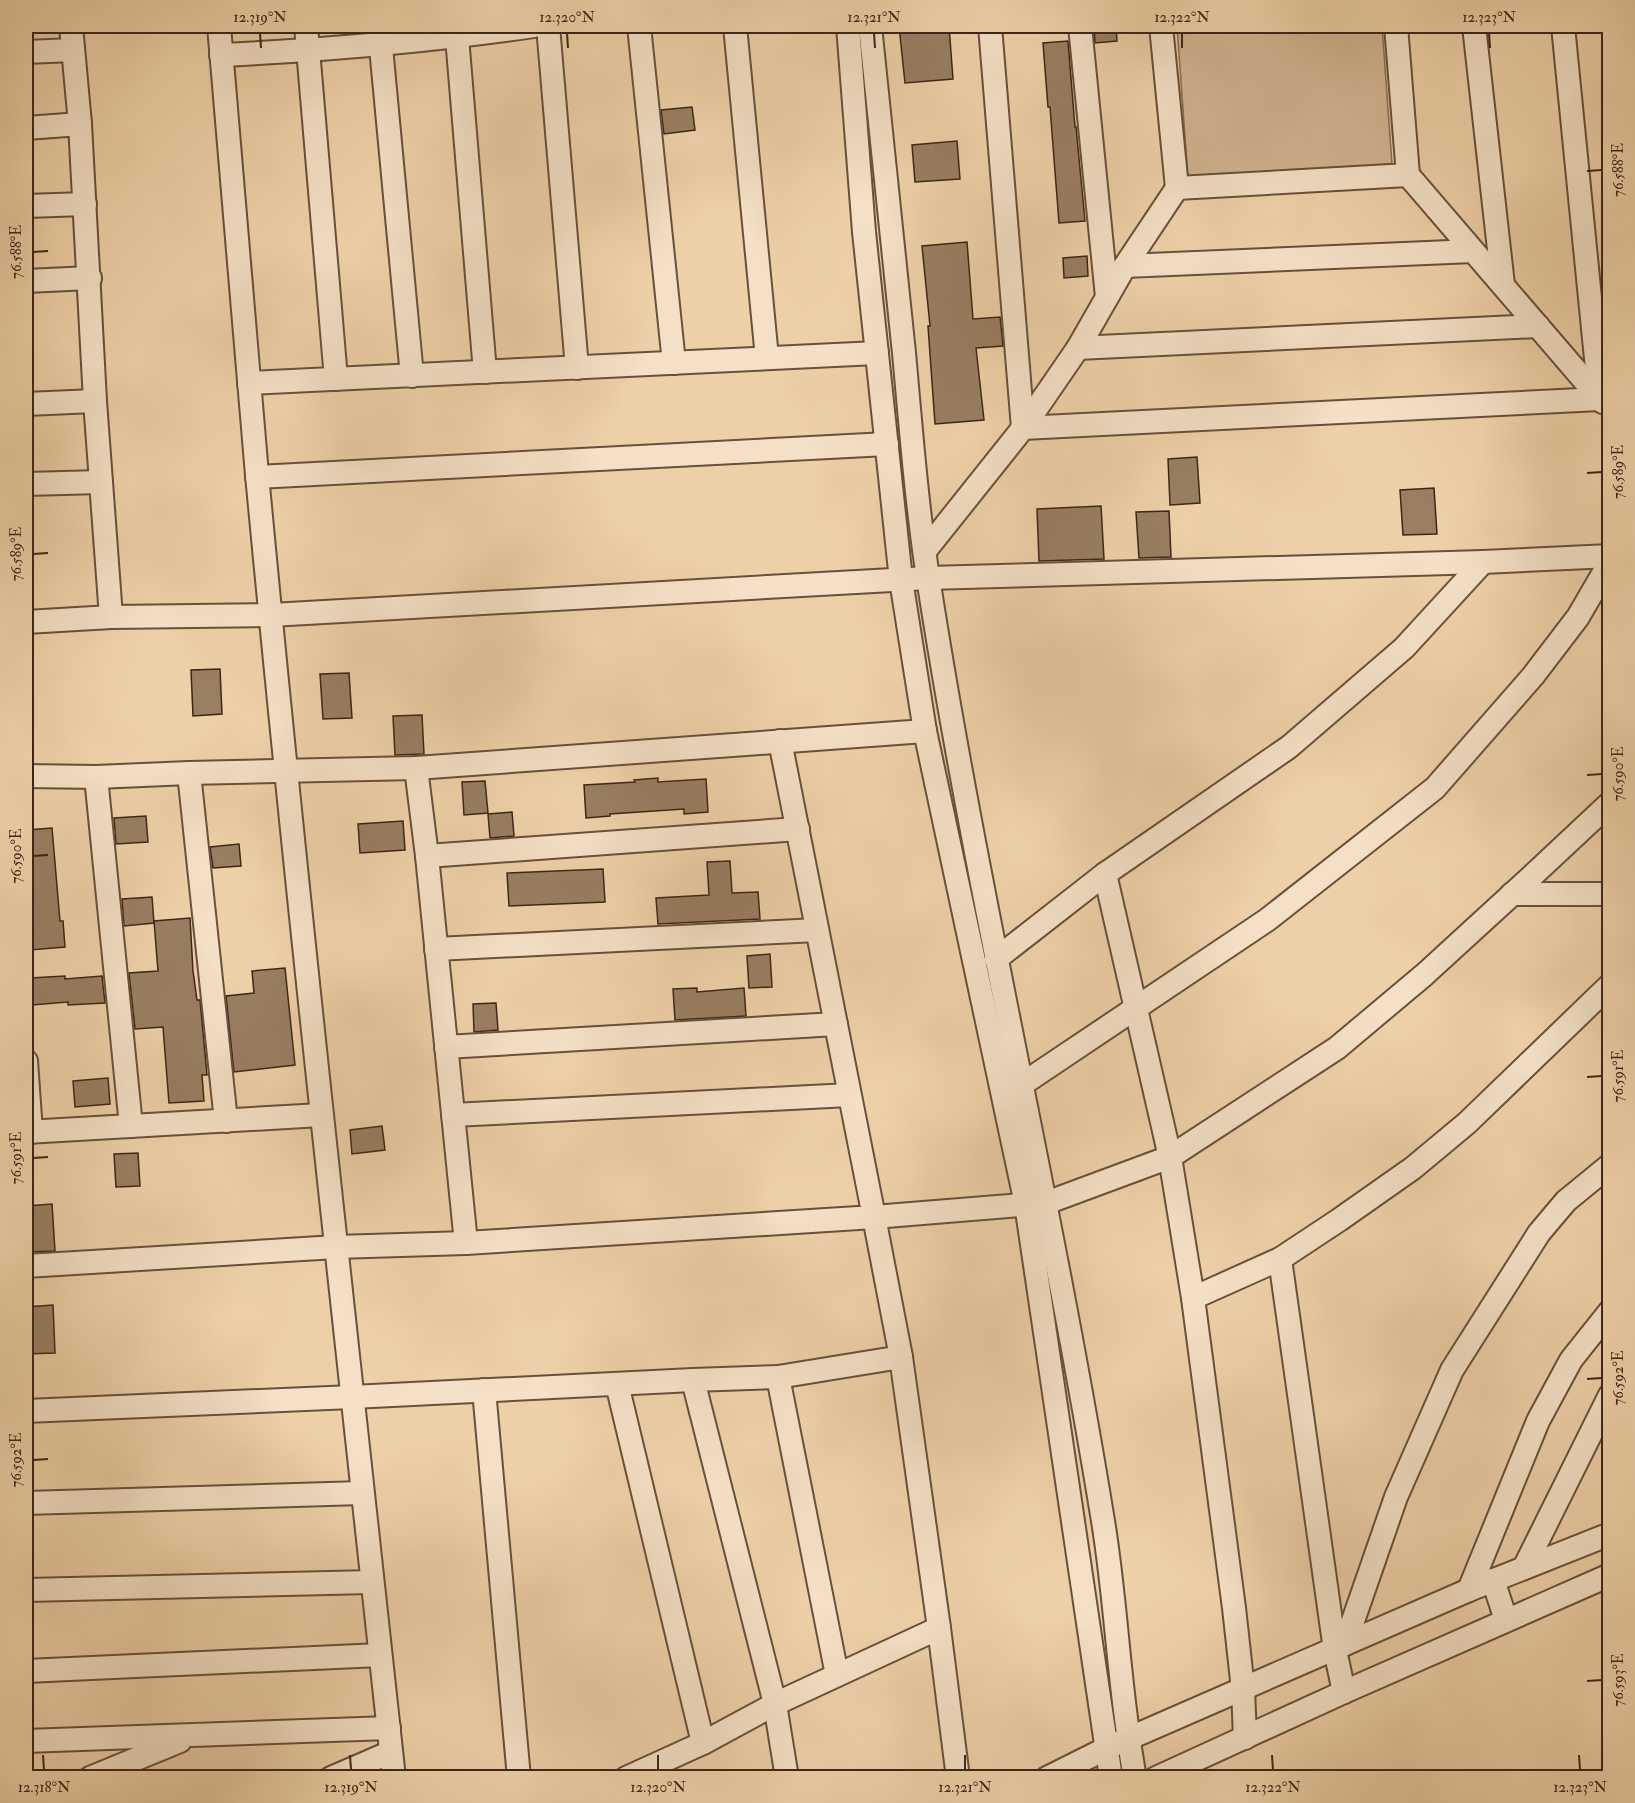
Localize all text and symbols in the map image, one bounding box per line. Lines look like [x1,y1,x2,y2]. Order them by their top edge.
text: 12.319°N [233,8,287,27]
text: 12.320°N [539,8,595,27]
text: 12.321°N [847,8,901,27]
text: 12.322°N [1154,8,1210,27]
text: 12.323°N [1462,8,1516,27]
text: 76.588°E [1609,143,1628,197]
text: 76.588°E [7,225,26,279]
text: 76.589°E [1609,445,1628,499]
text: 76.589°E [7,527,26,581]
text: 76.590°E [1609,746,1628,802]
text: 76.590°E [7,828,26,884]
text: 76.591°E [1609,1049,1628,1102]
text: 76.591°E [7,1131,26,1184]
text: 76.592°E [1609,1350,1628,1406]
text: 76.592°E [7,1432,26,1488]
text: 76.593°E [1609,1653,1628,1707]
text: 12.318°N [18,1778,71,1797]
text: 12.319°N [324,1778,378,1797]
text: 12.320°N [630,1778,686,1797]
text: 12.321°N [938,1778,992,1797]
text: 12.322°N [1245,1778,1301,1797]
text: 12.323°N [1553,1778,1607,1797]

